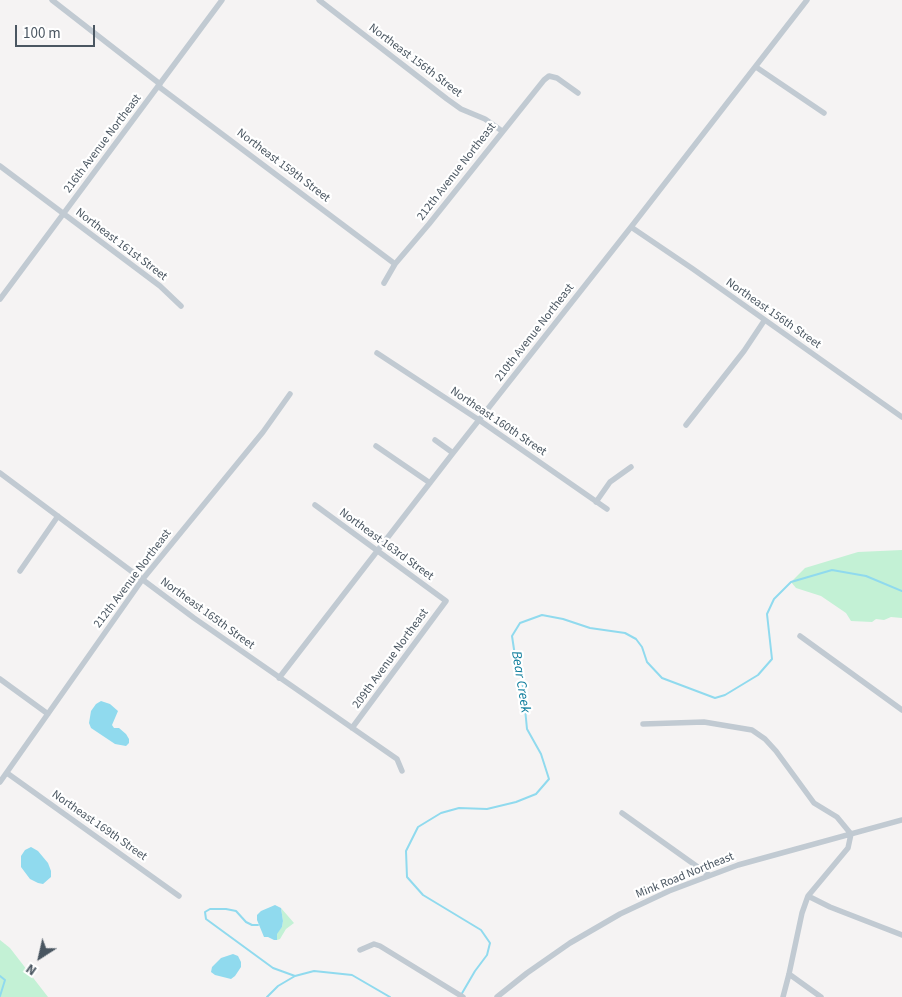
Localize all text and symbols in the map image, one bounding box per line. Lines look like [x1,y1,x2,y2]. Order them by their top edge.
scale bar [18,15,98,47]
street label: Northeast 156th Street [366,21,464,101]
text: 100 m [23,23,61,44]
street label: 216th Avenue Northeast [61,92,145,196]
street label: 212th Avenue Northeast [414,120,500,224]
street label: Northeast 159th Street [234,126,332,206]
street label: Northeast 161st Street [72,206,170,284]
street label: Northeast 156th Street [723,276,823,352]
street label: 210th Avenue Northeast [492,281,578,385]
street label: Northeast 160th Street [447,384,549,460]
street label: Northeast 163rd Street [336,506,436,584]
street label: 212th Avenue Northeast [91,527,175,631]
street label: Northeast 165th Street [157,575,257,653]
street label: 209th Avenue Northeast [350,606,432,712]
water label: Bear Creek [507,650,533,714]
street label: Northeast 169th Street [49,788,149,864]
street label: Mink Road Northeast [634,850,736,902]
north arrow [15,932,65,982]
text: N [22,958,41,980]

